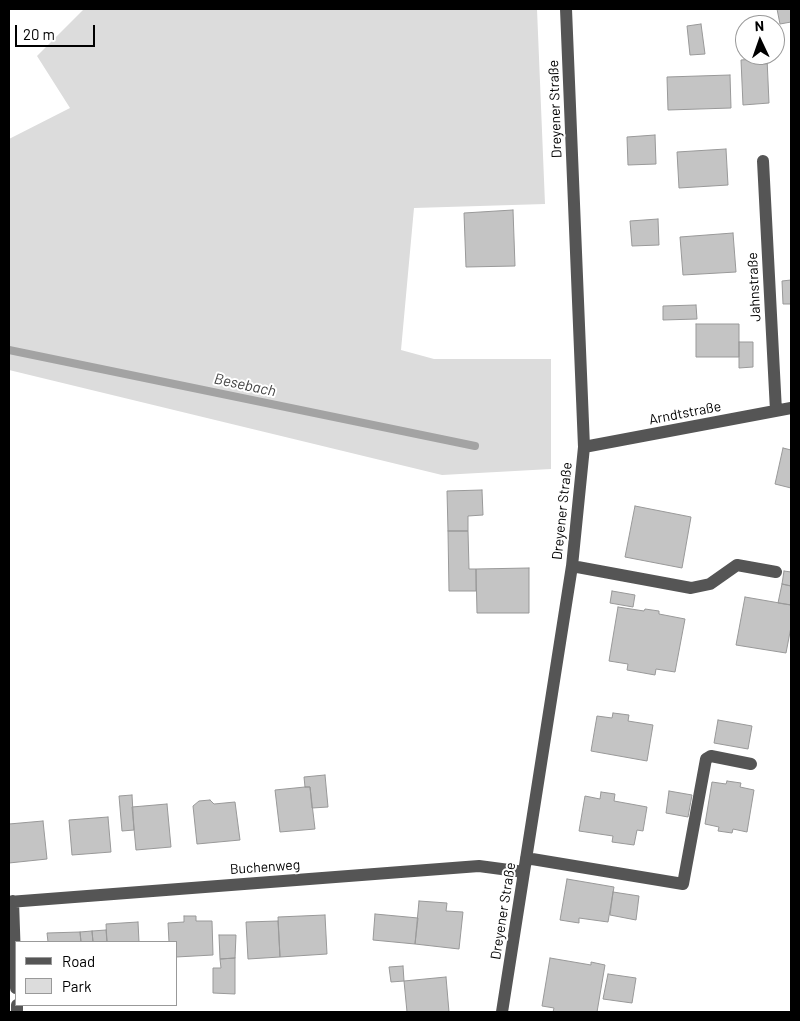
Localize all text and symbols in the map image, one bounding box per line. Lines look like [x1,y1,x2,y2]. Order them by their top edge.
scale bar [18,15,98,47]
north arrow [735,15,785,65]
text: N [754,17,764,34]
text: 20 m [23,25,55,43]
street label: Dreyener Straße [545,60,565,158]
street label: Jahnstraße [744,252,764,322]
water label: Besebach [212,370,278,400]
street label: Arndtstraße [648,398,722,428]
street label: Dreyener Straße [549,461,575,561]
street label: Buchenweg [229,856,301,878]
street label: Dreyener Straße [487,861,519,961]
legend [15,941,178,1006]
text: Road [62,952,95,970]
text: Park [62,977,91,995]

